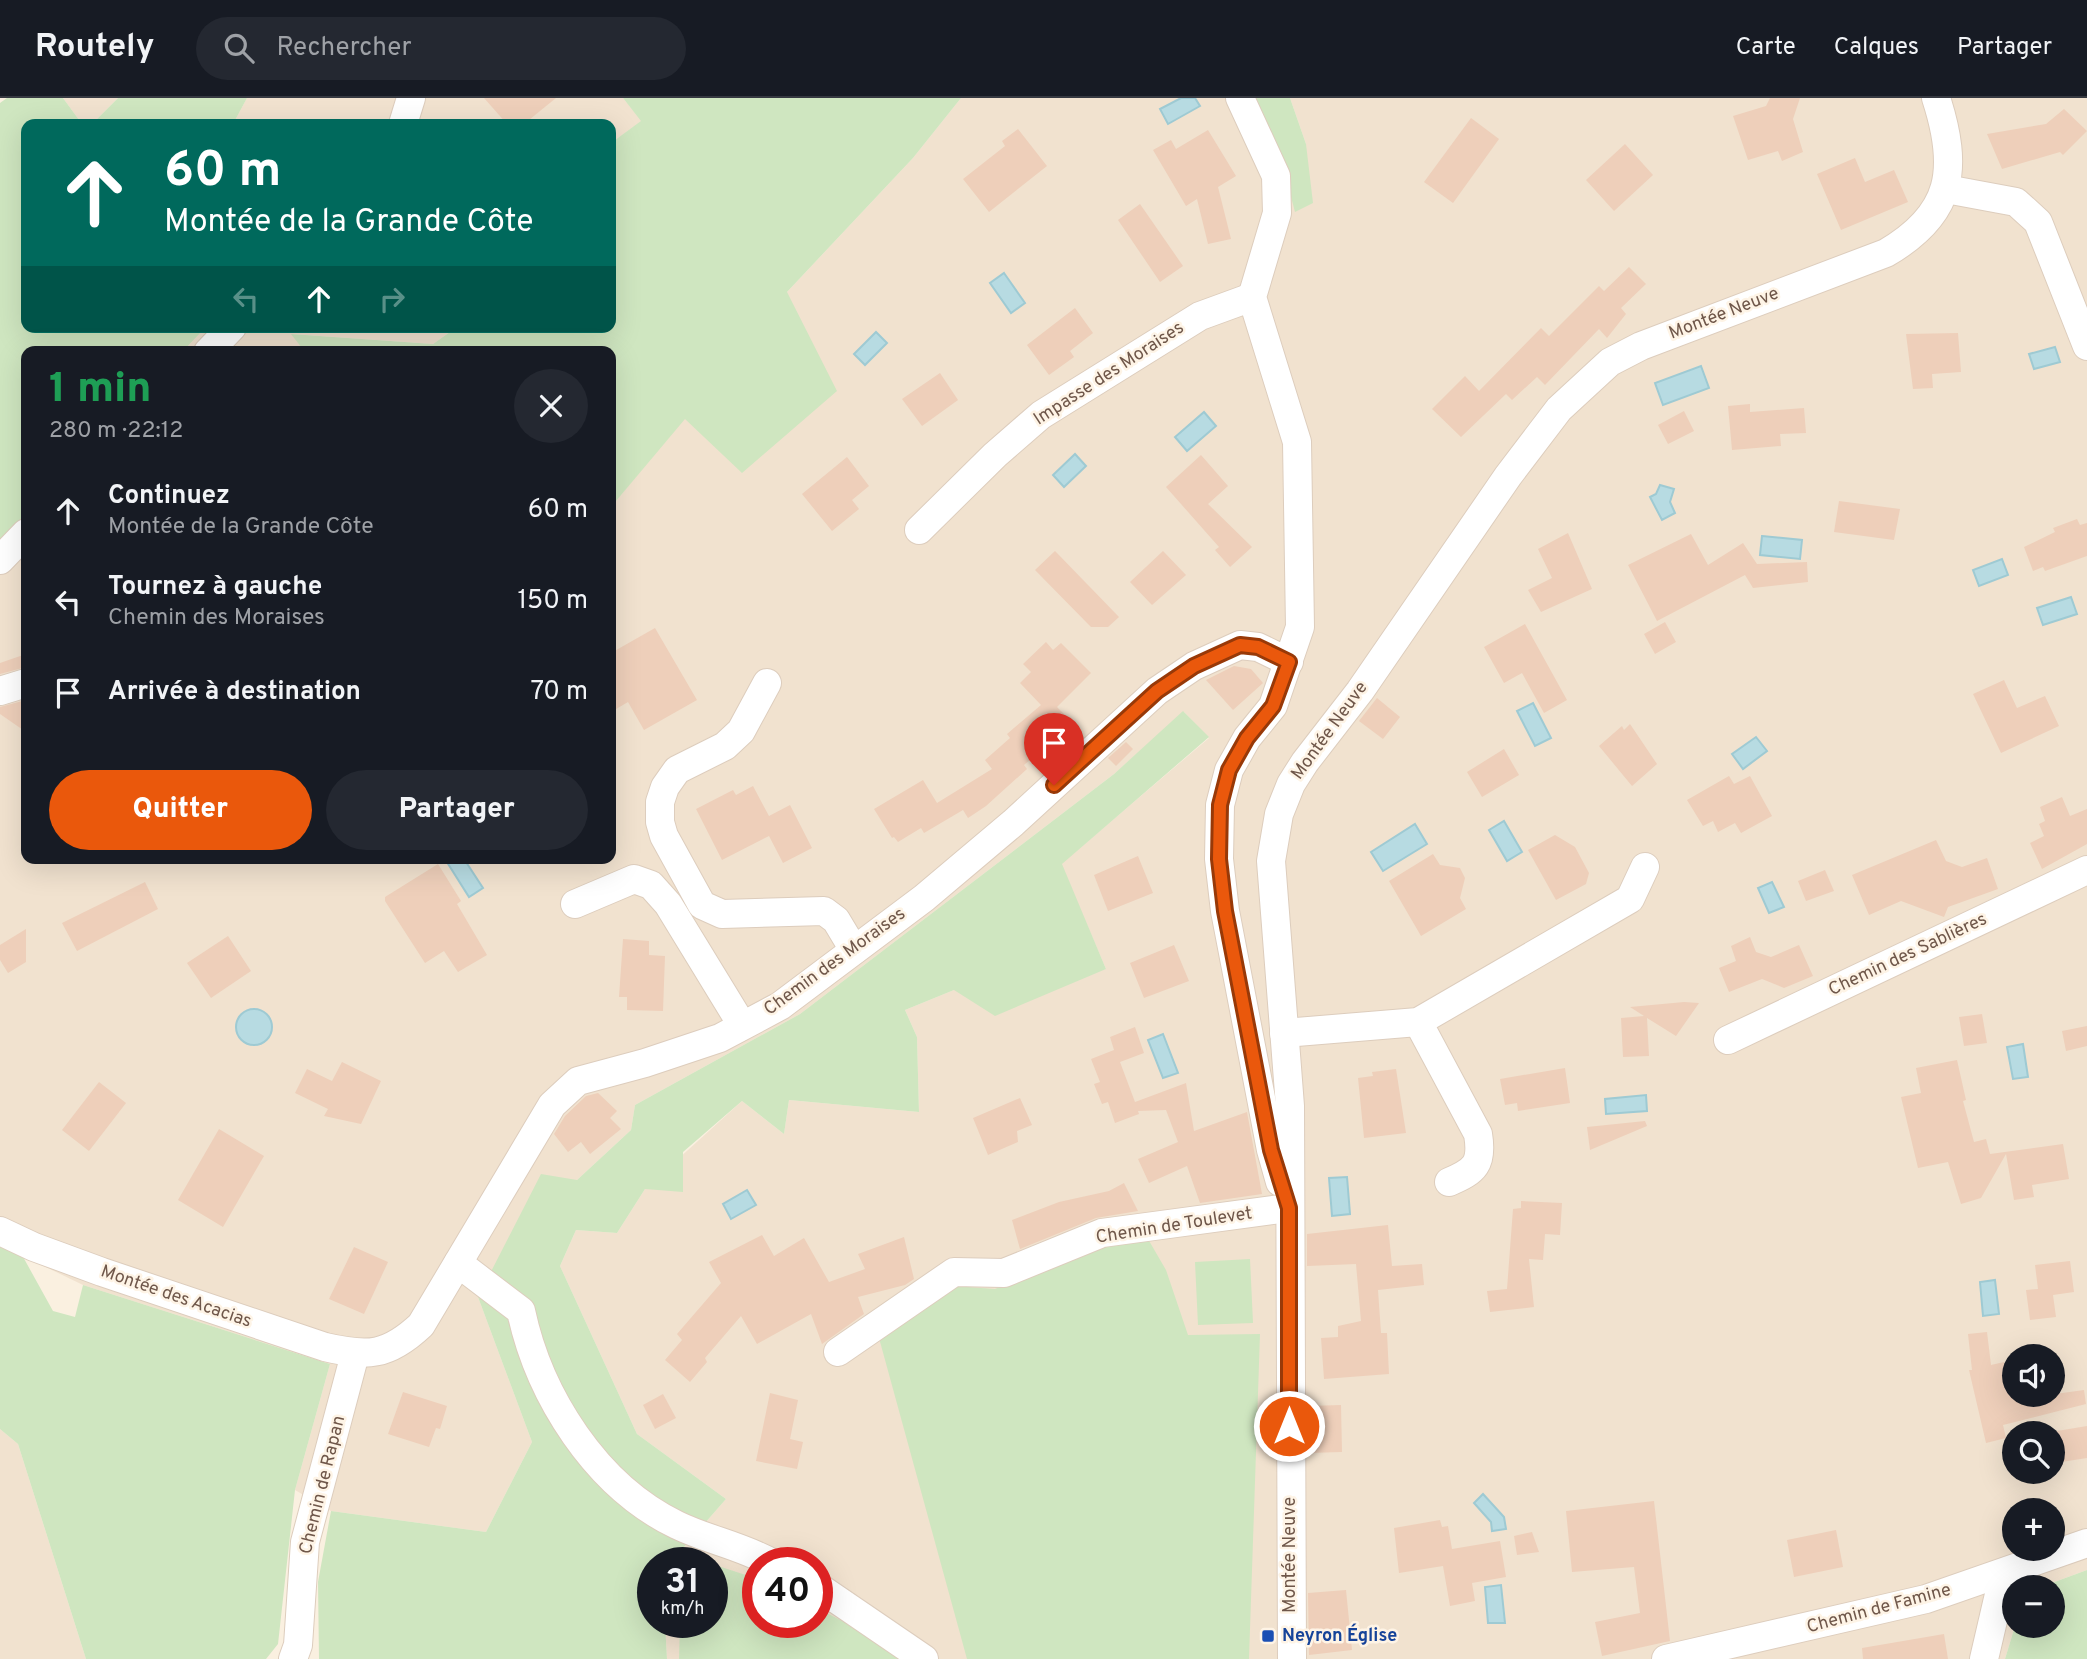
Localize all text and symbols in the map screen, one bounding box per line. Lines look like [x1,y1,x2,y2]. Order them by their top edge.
search box [196,17,686,80]
text: Routely [35,27,154,69]
icon: search [220,29,258,67]
text: Rechercher [276,32,412,65]
text: Carte [1736,33,1796,63]
text: Calques [1834,33,1919,63]
text: Partager [1957,33,2052,63]
text: 60 m [164,142,282,204]
icon: ahead [49,147,140,238]
text: Montée de la Grande Côte [164,203,533,243]
icon: left [227,280,265,318]
icon: ahead [300,280,338,318]
icon: right [373,280,411,318]
street label: Montée Neuve [1666,282,1782,346]
street label: Impasse des Moraises [1029,317,1189,431]
text: 1 min [49,364,152,417]
button: close [514,369,588,443]
text: 280 m · 22:12 [49,417,183,446]
text: Continuez [108,480,230,513]
icon: ahead [49,492,87,530]
text: 60 m [528,494,588,527]
text: Montée de la Grande Côte [108,513,374,542]
text: Tournez à gauche [108,571,322,604]
icon: left [49,583,87,621]
text: 150 m [517,585,588,618]
text: Chemin des Moraises [108,604,325,633]
icon: arrive [49,674,87,712]
text: Arrivée à destination [108,676,361,709]
text: 70 m [530,676,588,709]
street label: Montée Neuve [1287,677,1373,785]
pin [1024,713,1084,785]
icon: arrive [1035,724,1073,762]
button: Quitter [49,770,312,850]
button: Partager [326,770,588,850]
street label: Chemin des Moraises [760,903,910,1021]
street label: Chemin des Sablières [1825,908,1991,1002]
street label: Chemin de Toulevet [1094,1202,1254,1250]
street label: Montée des Acacias [97,1260,255,1334]
map controls [2002,1344,2065,1638]
button: sound [2002,1344,2065,1407]
position arrow [1252,1389,1326,1463]
street label: Chemin de Rapan [295,1413,351,1557]
button: search [2002,1421,2065,1484]
street label: Montée Neuve [1279,1497,1302,1613]
button: + [2002,1498,2065,1561]
speed limit sign: 40 [742,1547,833,1638]
text: 31 [665,1561,700,1605]
button: − [2002,1575,2065,1638]
street label: Chemin de Famine [1804,1579,1954,1639]
text: km/h [661,1598,704,1621]
place label: Neyron Église [1282,1623,1397,1648]
marker: Neyron Église [1260,1628,1276,1644]

